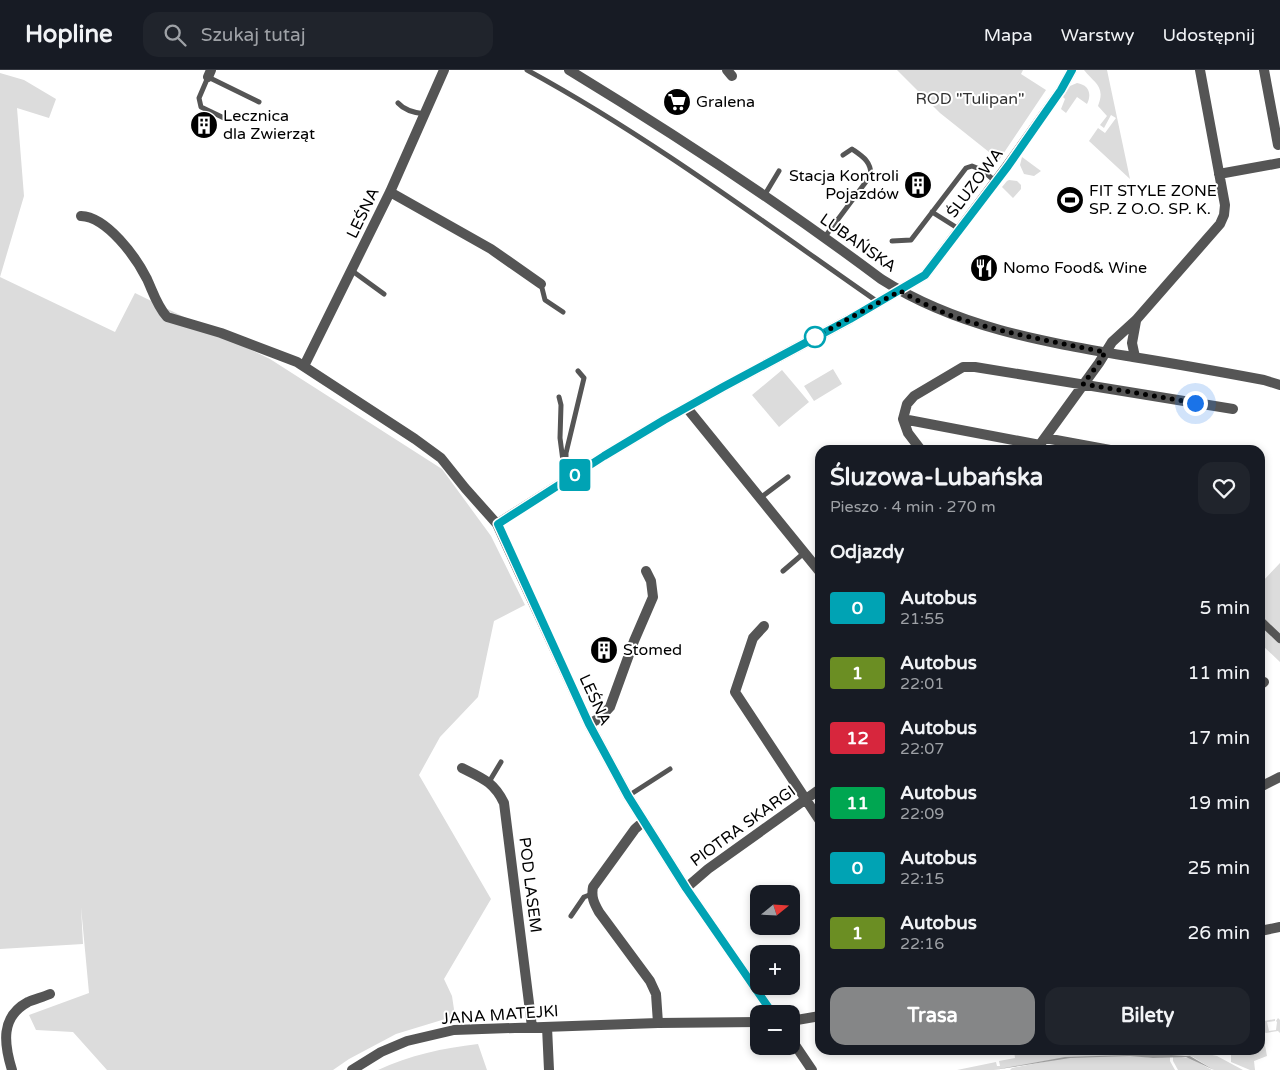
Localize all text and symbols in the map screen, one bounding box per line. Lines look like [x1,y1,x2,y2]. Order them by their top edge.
search box [143,12,493,57]
text: Hopline [25,20,113,49]
icon: search [161,21,189,49]
text: Szukaj tutaj [201,24,306,46]
text: Mapa [984,24,1033,46]
text: Warstwy [1061,24,1134,46]
text: Udostępnij [1162,24,1255,46]
supermarket icon: Gralena [662,87,692,117]
park label: ROD "Tulipan" [915,89,1025,109]
place label: Gralena [696,92,755,112]
place label: Lecznica dla Zwierząt [223,106,315,144]
building icon: Lecznica dla Zwierząt [189,110,219,140]
street label: ŚLUZOWA [942,144,1008,222]
place label: Stacja Kontroli Pojazdów [789,166,899,204]
building icon: Stacja Kontroli Pojazdów [903,170,933,200]
place label: FIT STYLE ZONE SP. Z O.O. SP. K. [1089,181,1217,219]
street label: LEŚNA [342,184,384,242]
sports icon: FIT STYLE ZONE SP. Z O.O. SP. K. [1055,185,1085,215]
street label: LUBAŃSKA [816,209,900,277]
restaurant icon: Nomo Food& Wine [969,253,999,283]
place label: Nomo Food& Wine [1003,258,1147,278]
unlabelled marker [804,326,826,348]
your location [1183,391,1208,416]
line badge: 0 [559,459,591,491]
button: heart [1198,462,1250,514]
text: Śluzowa-Lubańska [830,463,1043,492]
text: 0 [569,464,581,486]
text: Pieszo · 4 min · 270 m [830,497,996,517]
text: Odjazdy [830,541,904,563]
text: Autobus [900,587,977,609]
text: 0 [852,597,863,619]
text: 5 min [1199,597,1250,619]
text: 21:55 [900,609,944,629]
building icon: Stomed [589,635,619,665]
place label: Stomed [623,640,682,660]
text: Autobus [900,652,977,674]
text: 1 [852,662,863,684]
text: 11 min [1187,662,1250,684]
street label: LEŚNA [575,671,616,729]
text: 22:01 [900,674,944,694]
text: Autobus [900,717,977,739]
text: 12 [846,727,869,749]
text: 17 min [1187,727,1250,749]
text: 22:07 [900,739,944,759]
street label: PIOTRA SKARGI [686,781,800,871]
text: Autobus [900,782,977,804]
text: 11 [846,792,869,814]
text: 19 min [1187,792,1250,814]
text: 22:09 [900,804,944,824]
street label: POD LASEM [514,836,546,934]
text: Autobus [900,847,977,869]
text: 0 [852,857,863,879]
text: 25 min [1187,857,1250,879]
text: 22:15 [900,869,944,889]
north arrow [750,885,800,935]
map controls [750,885,800,1055]
text: Autobus [900,912,977,934]
text: 1 [852,922,863,944]
text: 26 min [1187,922,1250,944]
text: 22:16 [900,934,944,954]
button: + [750,945,800,995]
button: Trasa [830,987,1035,1045]
button: Bilety [1045,987,1250,1045]
street label: JANA MATEJKI [441,1001,559,1029]
button: − [750,1005,800,1055]

